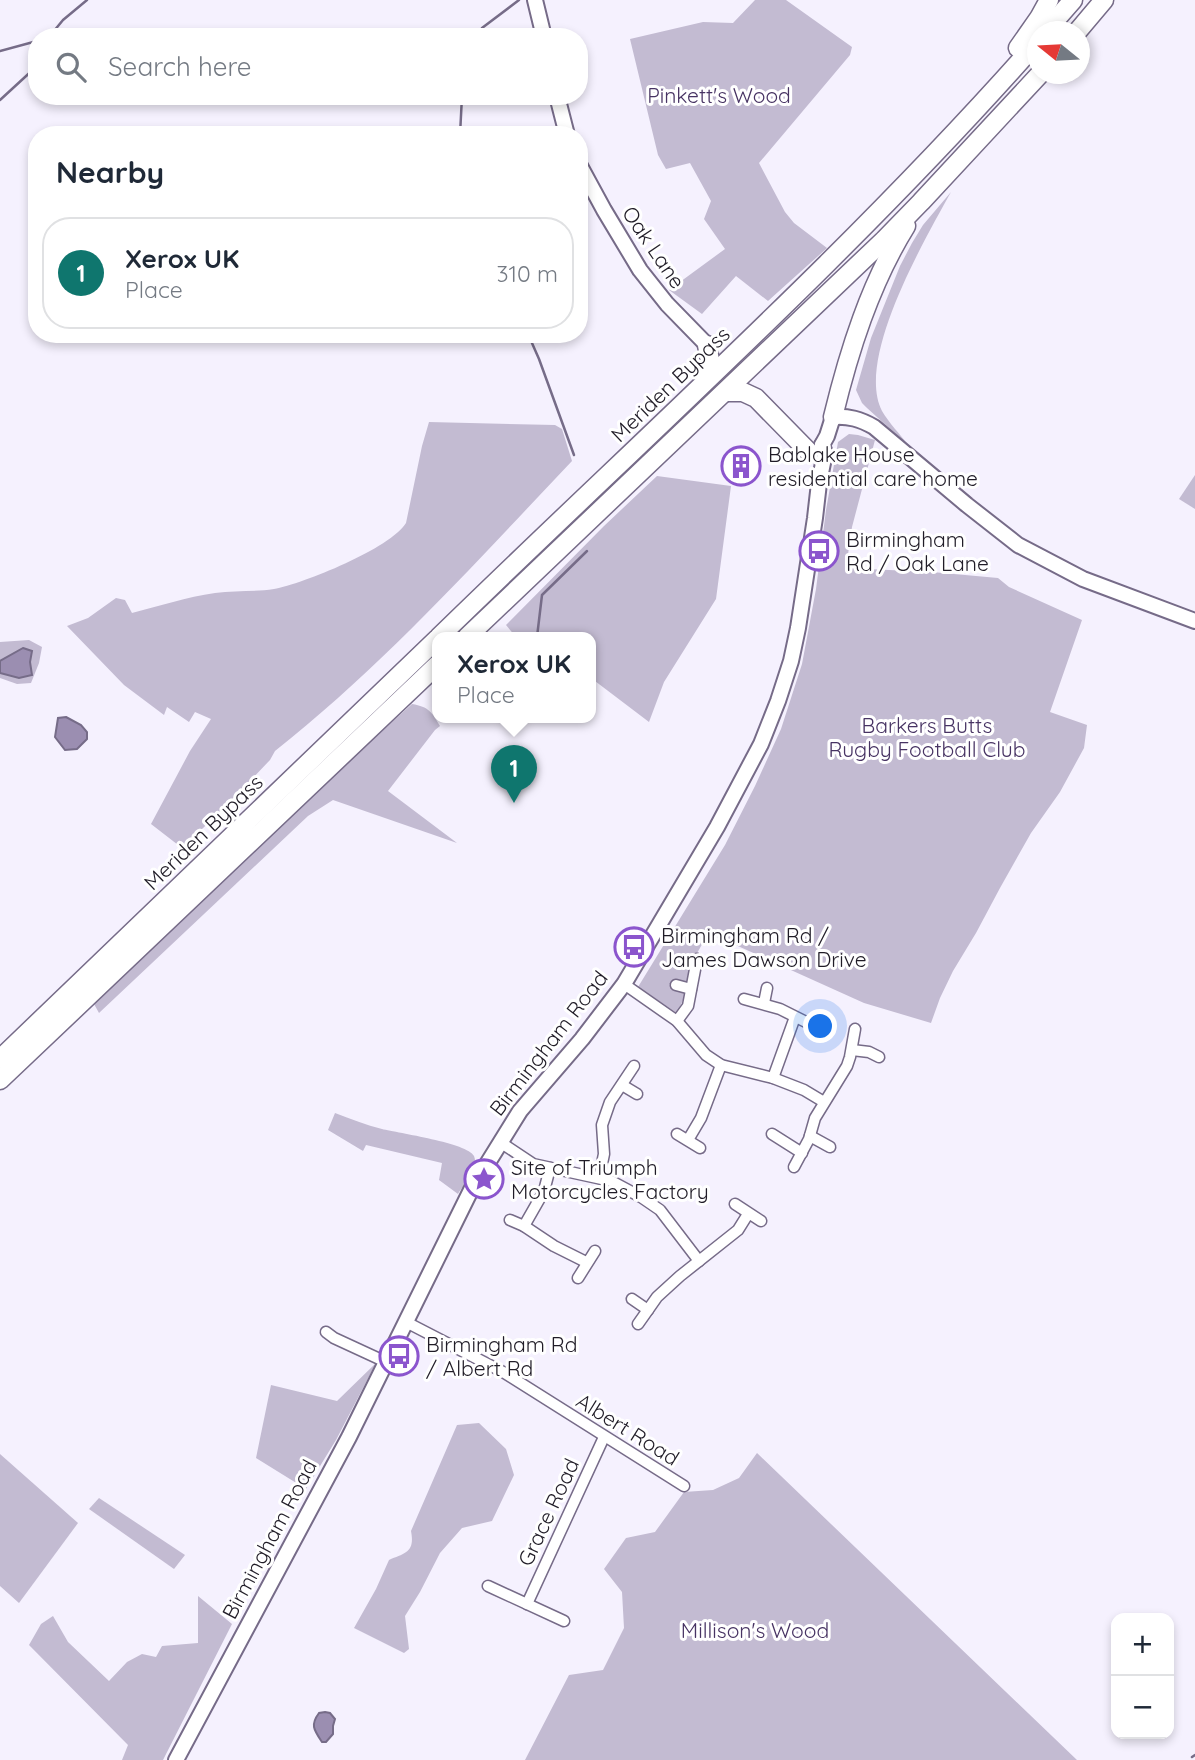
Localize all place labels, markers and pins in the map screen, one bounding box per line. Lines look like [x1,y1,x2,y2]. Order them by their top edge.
place label: Bablake House residential care home [768,441,978,491]
building icon: Bablake House residential care home [720,445,762,487]
place label: Birmingham Rd / Oak Lane [846,526,989,576]
bus stop icon: Birmingham Rd / Oak Lane [798,530,840,572]
pin: 1 [491,745,537,803]
place label: Birmingham Rd / James Dawson Drive [661,922,867,972]
bus stop icon: Birmingham Rd / James Dawson Drive [613,926,655,968]
place label: Site of Triumph Motorcycles Factory [511,1154,709,1204]
place icon: Site of Triumph Motorcycles Factory [463,1158,505,1200]
place label: Birmingham Rd / Albert Rd [426,1331,577,1381]
bus stop icon: Birmingham Rd / Albert Rd [378,1335,420,1377]

